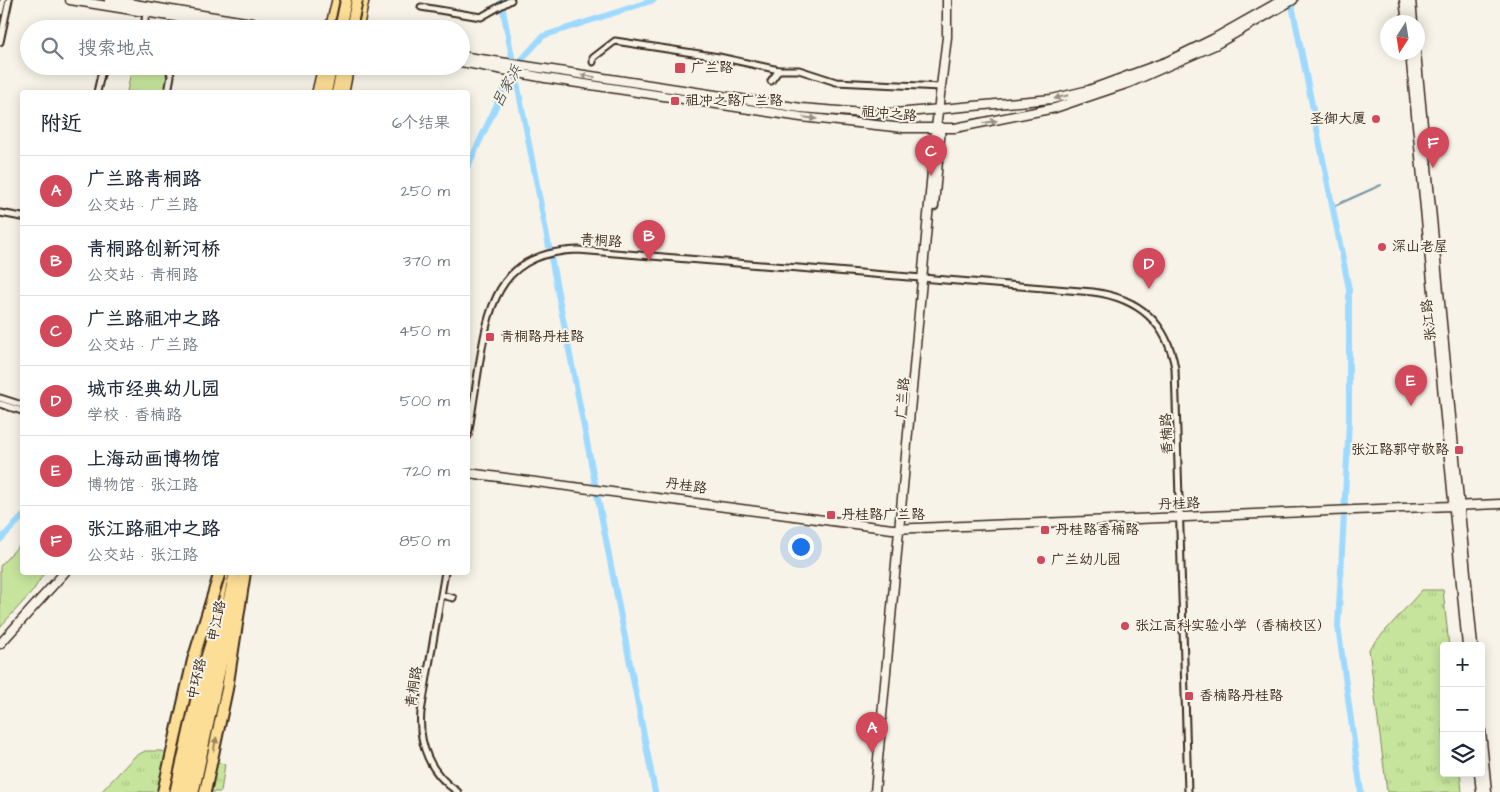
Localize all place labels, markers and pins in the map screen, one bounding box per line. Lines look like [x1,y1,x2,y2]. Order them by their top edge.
place label: 广兰路 [691,58,733,78]
marker: 广兰路 [673,61,687,75]
place label: 祖冲之路广兰路 [685,91,783,111]
marker: 祖冲之路广兰路 [669,95,681,107]
place label: 圣御大厦 [1310,109,1366,129]
marker: 圣御大厦 [1370,113,1382,125]
pin: F [1417,127,1449,168]
pin: C [915,135,947,176]
pin: B [633,220,665,261]
place label: 深山老屋 [1392,237,1448,257]
marker: 深山老屋 [1376,241,1388,253]
pin: D [1133,248,1165,289]
place label: 青桐路丹桂路 [500,327,584,347]
marker: 青桐路丹桂路 [484,331,496,343]
pin: E [1395,365,1427,406]
place label: 张江路郭守敬路 [1351,440,1449,460]
marker: 张江路郭守敬路 [1453,444,1465,456]
place label: 丹桂路广兰路 [841,505,925,525]
marker: 丹桂路广兰路 [825,509,837,521]
place label: 丹桂路香楠路 [1055,520,1139,540]
marker: 丹桂路香楠路 [1039,524,1051,536]
place label: 广兰幼儿园 [1051,550,1121,570]
marker: 广兰幼儿园 [1035,554,1047,566]
place label: 张江高科实验小学（香楠校区） [1135,616,1331,636]
marker: 张江高科实验小学（香楠校区） [1119,620,1131,632]
place label: 香楠路丹桂路 [1199,686,1283,706]
marker: 香楠路丹桂路 [1183,690,1195,702]
pin: A [856,712,888,753]

